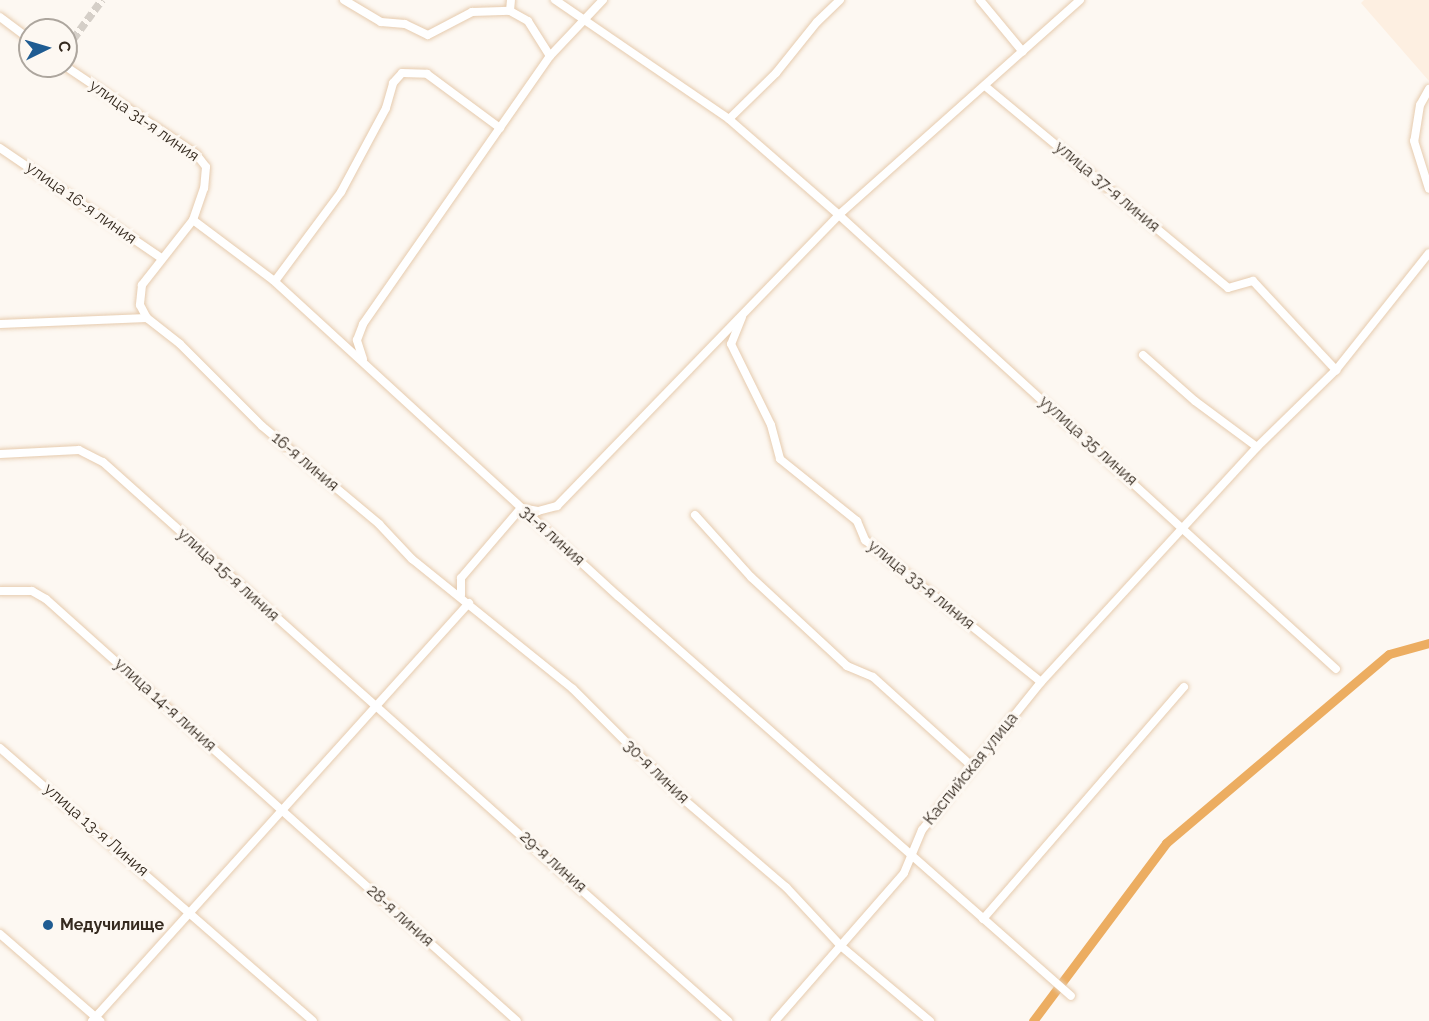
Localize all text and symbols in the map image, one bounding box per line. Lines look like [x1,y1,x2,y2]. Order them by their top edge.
north arrow [18,18,78,78]
text: С [54,40,74,53]
street label: улица 31-я линия [85,76,203,166]
street label: улица 37-я линия [1051,138,1163,236]
street label: улица 16-я линия [22,158,140,248]
street label: уулица 35 линия [1035,392,1141,490]
street label: 16-я линия [268,429,342,495]
street label: 31-я линия [516,502,588,570]
street label: улица 15-я линия [173,524,283,626]
street label: улица 33-я линия [864,536,978,634]
street label: улица 14-я линия [110,654,220,756]
street label: Каспийская улица [920,709,1022,829]
street label: 30-я линия [619,736,693,808]
street label: улица 13-я Линия [40,779,152,881]
street label: 29-я линия [516,827,590,897]
street label: 28-я линия [363,881,437,951]
place label: Медучилище [60,915,164,935]
marker: Медучилище [41,918,55,932]

